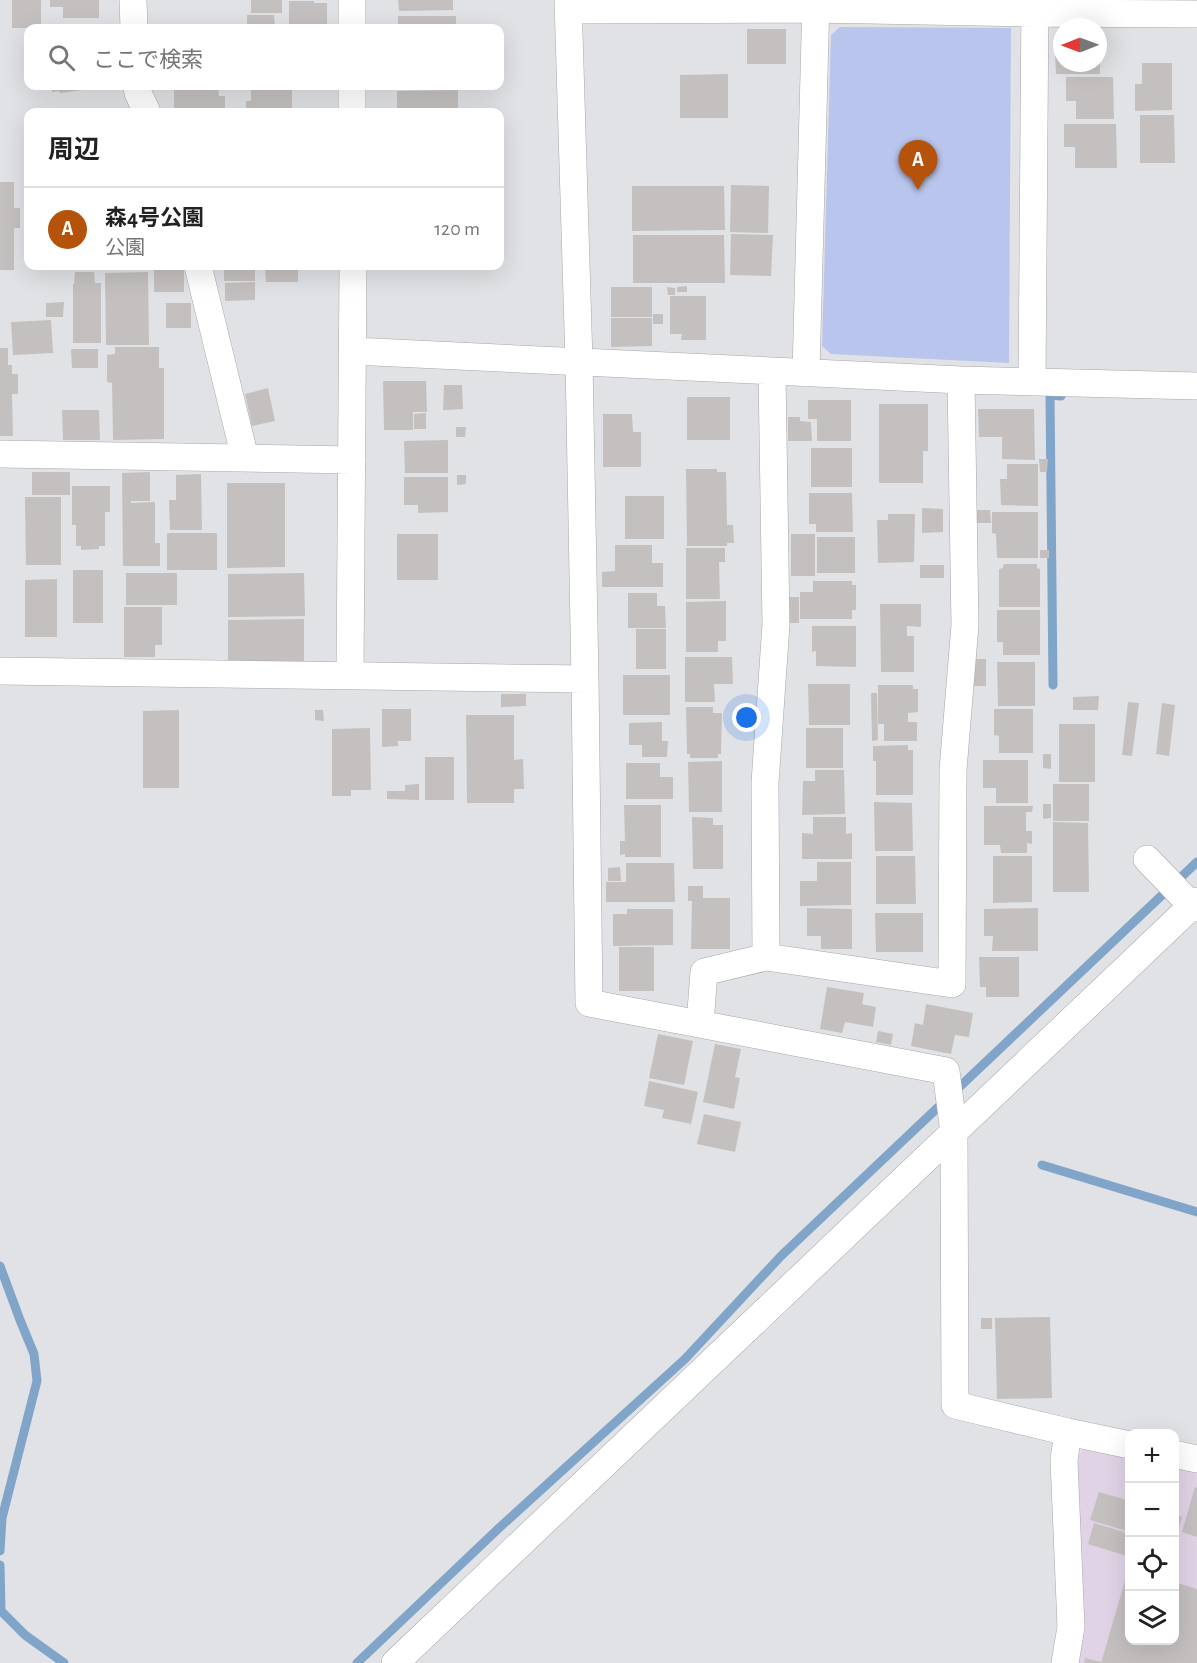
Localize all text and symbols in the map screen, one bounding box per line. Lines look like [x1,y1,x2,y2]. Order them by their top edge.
north arrow [1053,18,1107,72]
search box [24,24,504,90]
icon: search [45,41,78,74]
text: ここで検索 [93,49,203,71]
text: 周辺 [48,137,100,163]
pin: A [898,140,938,190]
text: 森4号公園 [105,207,204,229]
text: A [62,219,74,239]
text: 120 m [434,219,480,239]
text: 公園 [105,238,145,258]
your location [732,703,761,732]
map controls [1125,1429,1179,1645]
button: + [1125,1429,1179,1483]
button: − [1125,1483,1179,1537]
button: locate [1125,1537,1179,1591]
button: layers [1125,1591,1179,1645]

